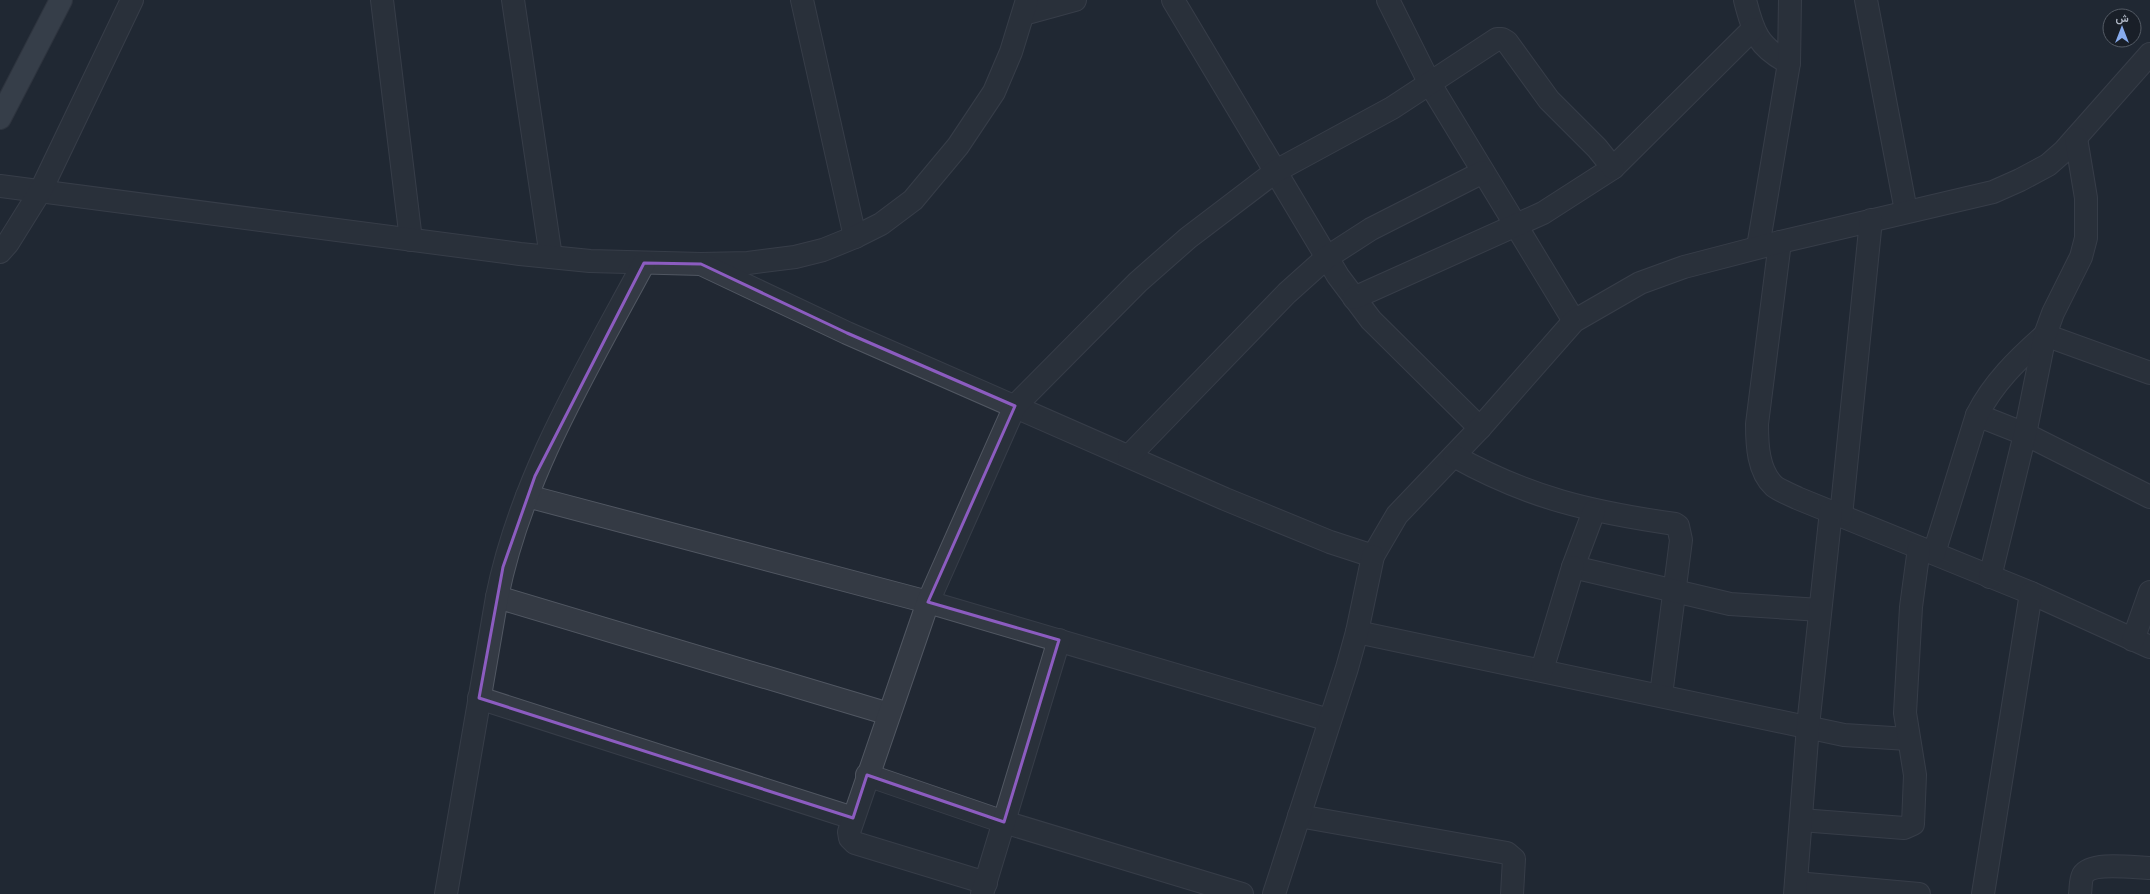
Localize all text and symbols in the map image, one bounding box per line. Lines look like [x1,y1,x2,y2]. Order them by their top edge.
north arrow [2102,8,2142,48]
text: ش [2115,11,2129,25]

